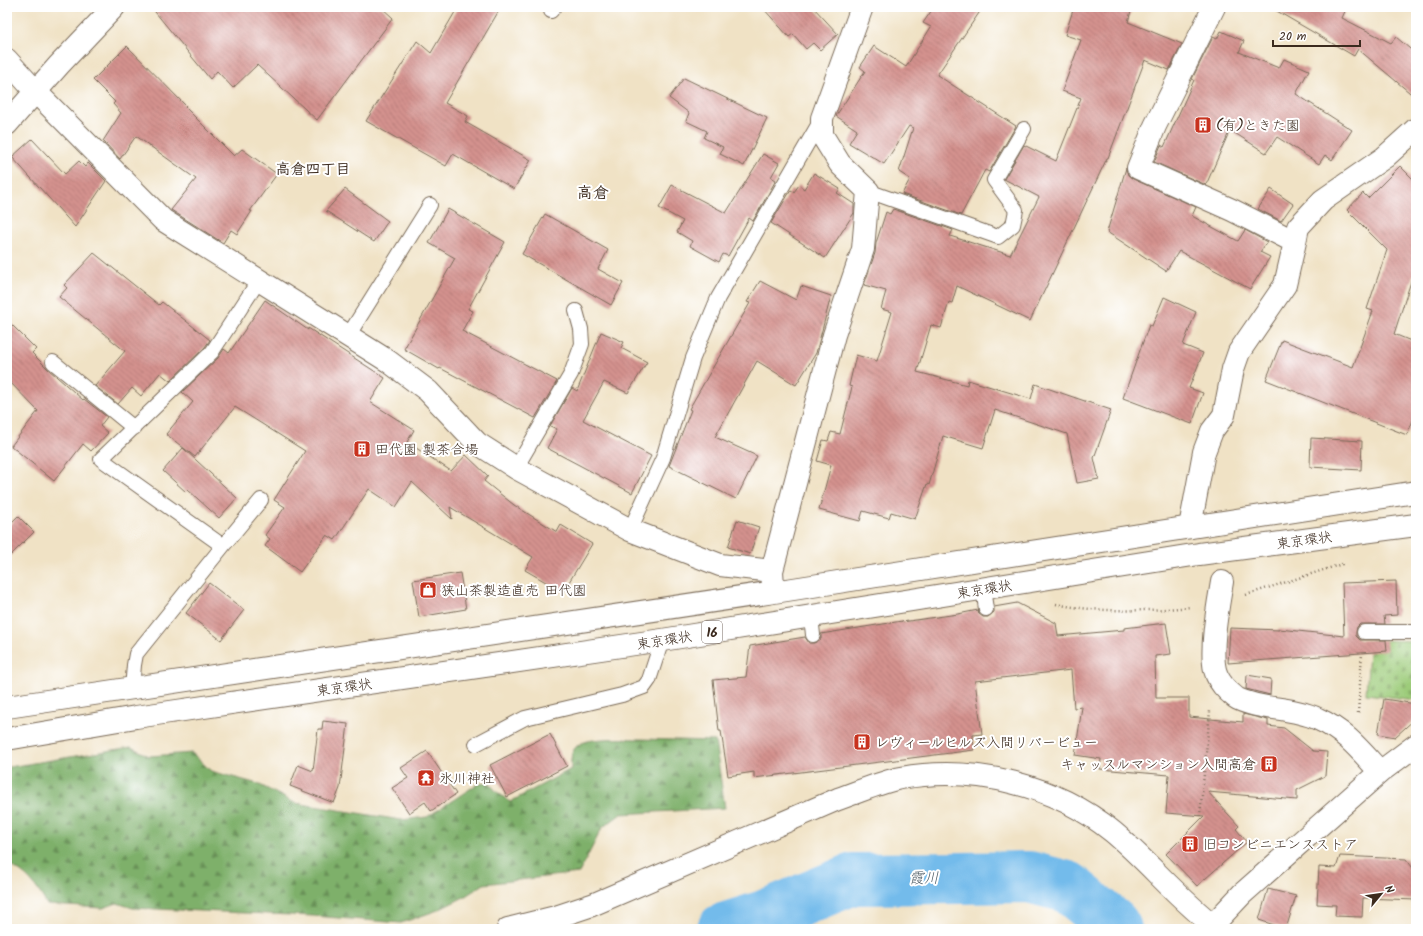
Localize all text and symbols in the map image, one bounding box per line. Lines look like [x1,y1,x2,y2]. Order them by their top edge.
scale bar [1273,22,1360,48]
text: 20 m [1279,27,1307,46]
building icon: (有)ときた園 [1193,115,1213,135]
place label: (有)ときた園 [1216,115,1300,137]
district label: 高倉四丁目 [275,158,351,182]
district label: 高倉 [577,181,609,206]
building icon: 田代園 製茶合場 [352,439,372,459]
place label: 田代園 製茶合場 [375,439,479,461]
street label: 東京環状 [1275,526,1333,556]
street label: 東京環状 [955,575,1014,605]
shop icon: 狭山茶製造直売 田代園 [418,580,438,600]
place label: 狭山茶製造直売 田代園 [441,580,587,602]
road number: 16 [702,621,722,643]
street label: 東京環状 [635,626,694,656]
street label: 東京環状 [315,673,373,703]
building icon: レヴィールヒルズ入間リバービュー [852,732,872,752]
place label: レヴィールヒルズ入間リバービュー [875,732,1098,754]
place label: キャッスルマンション入間高倉 [1060,754,1256,776]
building icon: キャッスルマンション入間高倉 [1259,754,1279,774]
temple icon: 氷川神社 [416,768,436,788]
place label: 氷川神社 [439,768,495,790]
building icon: 旧コンビニエンスストア [1180,834,1200,854]
place label: 旧コンビニエンスストア [1203,834,1358,856]
water label: 霞川 [909,867,939,891]
north arrow [1361,874,1401,914]
text: N [1379,882,1398,897]

